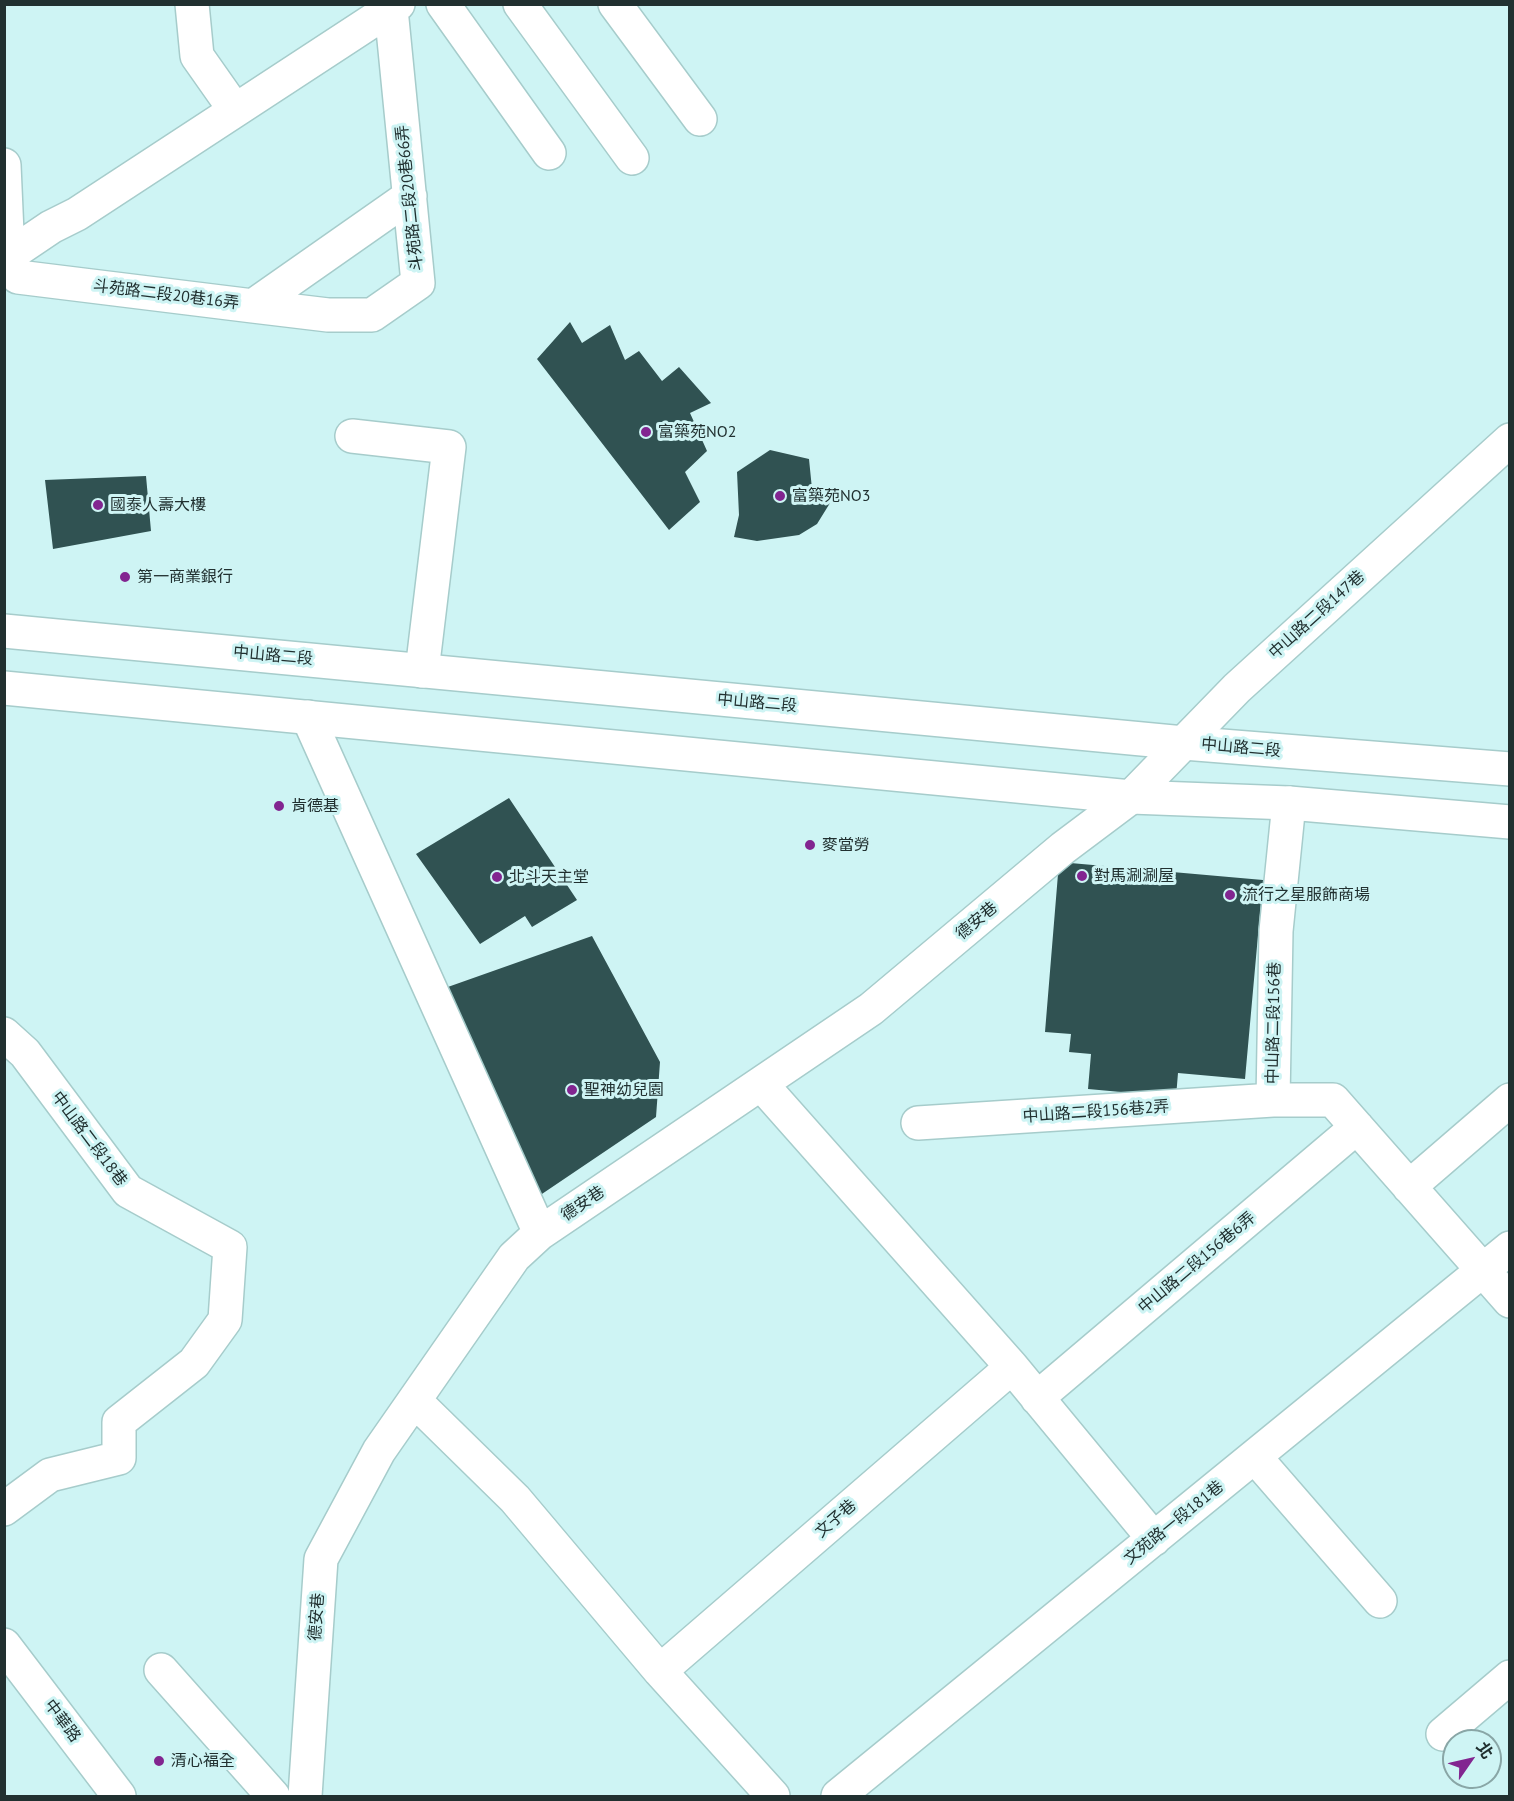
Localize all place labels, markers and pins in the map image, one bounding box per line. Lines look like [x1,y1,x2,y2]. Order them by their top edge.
place label: 富築苑NO2 [658,422,736,442]
marker: 富築苑NO2 [639,425,653,439]
place label: 富築苑NO3 [792,486,870,506]
marker: 富築苑NO3 [773,489,787,503]
place label: 國泰人壽大樓 [110,495,206,515]
marker: 國泰人壽大樓 [91,498,105,512]
place label: 第一商業銀行 [137,567,233,587]
marker: 第一商業銀行 [118,570,132,584]
place label: 肯德基 [291,796,339,816]
marker: 肯德基 [272,799,286,813]
place label: 麥當勞 [822,835,870,855]
marker: 麥當勞 [803,838,817,852]
place label: 對馬涮涮屋 [1094,866,1174,886]
place label: 北斗天主堂 [509,867,589,887]
marker: 對馬涮涮屋 [1075,869,1089,883]
marker: 北斗天主堂 [490,870,504,884]
place label: 流行之星服飾商場 [1242,885,1370,905]
marker: 流行之星服飾商場 [1223,888,1237,902]
place label: 聖神幼兒園 [584,1080,664,1100]
marker: 聖神幼兒園 [565,1083,579,1097]
place label: 清心福全 [171,1751,235,1771]
marker: 清心福全 [152,1754,166,1768]

